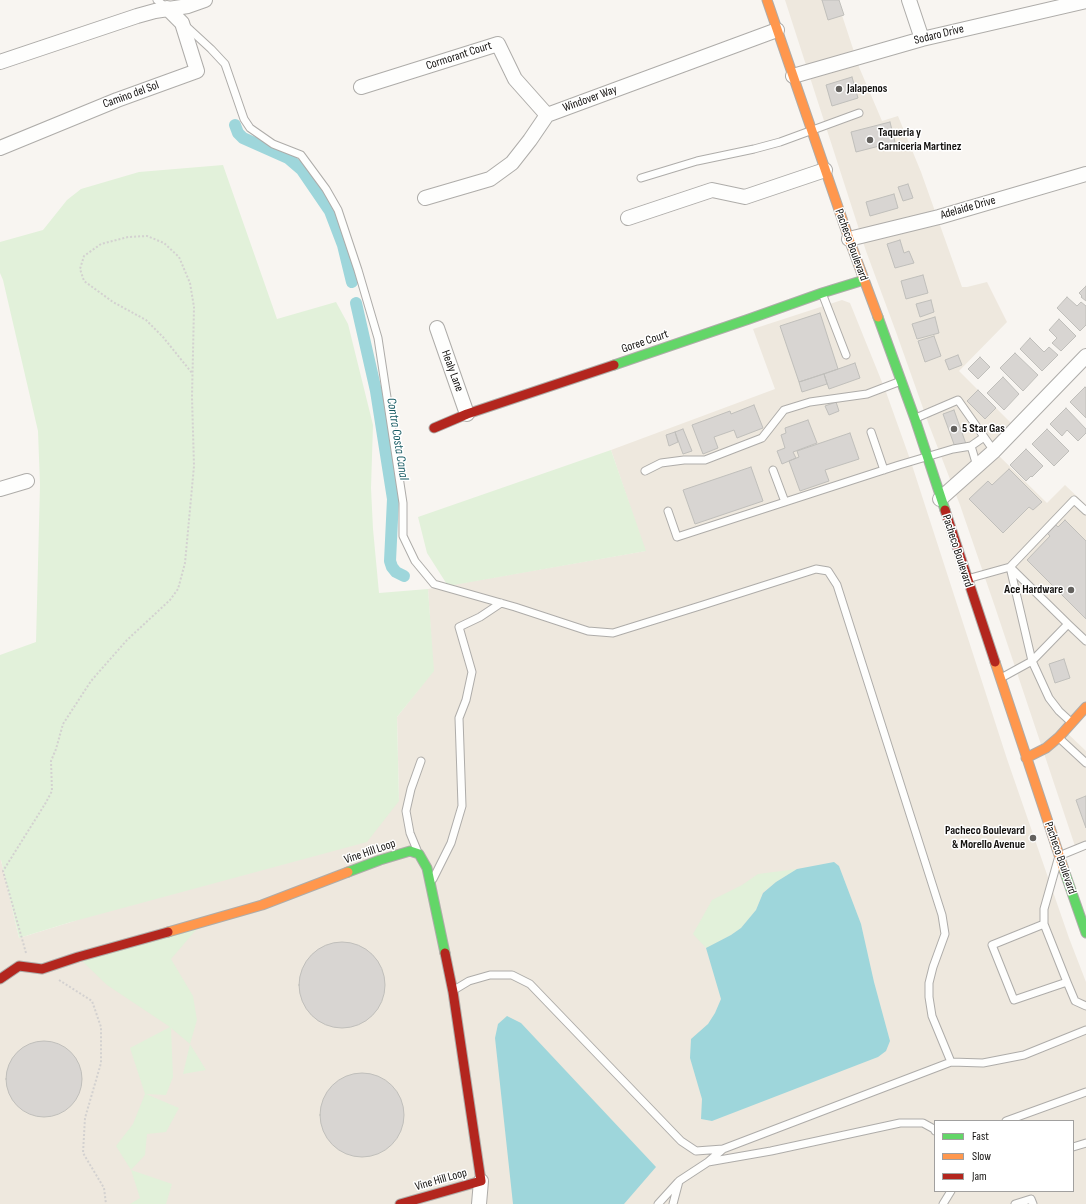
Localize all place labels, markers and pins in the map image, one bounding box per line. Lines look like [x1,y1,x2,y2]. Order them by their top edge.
place label: Jalapenos [847,82,887,96]
marker: Jalapenos [834,84,844,94]
place label: Taqueria y Carniceria Martinez [878,126,961,154]
marker: Taqueria y Carniceria Martinez [865,135,875,145]
place label: 5 Star Gas [962,422,1005,436]
marker: 5 Star Gas [949,424,959,434]
place label: Ace Hardware [1004,583,1063,597]
marker: Ace Hardware [1066,585,1076,595]
place label: Pacheco Boulevard & Morello Avenue [945,824,1025,852]
marker: Pacheco Boulevard & Morello Avenue [1028,833,1038,843]

